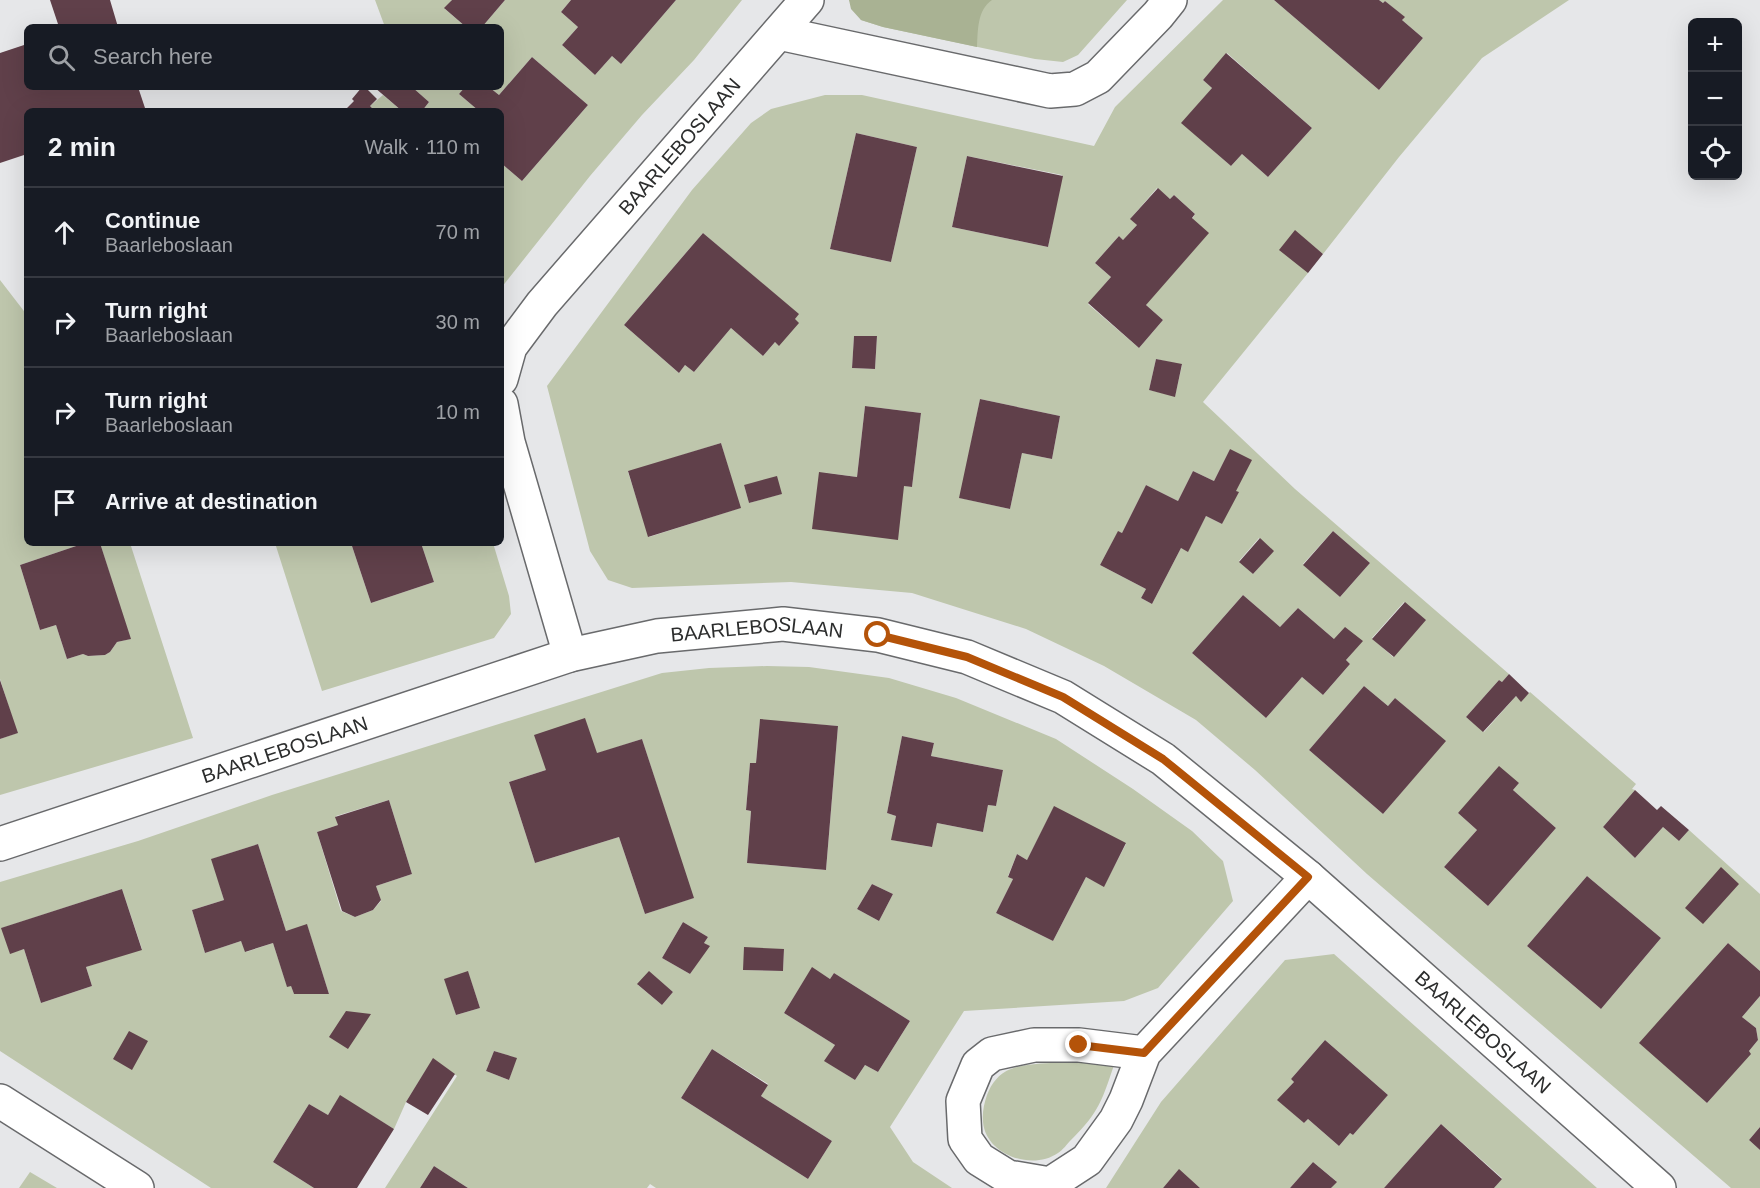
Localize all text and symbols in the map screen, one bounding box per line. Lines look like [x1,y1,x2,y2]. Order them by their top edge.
map controls [1688,18,1742,180]
button: + [1688,18,1742,72]
search box [24,24,504,90]
icon: search [45,41,78,74]
text: Search here [93,44,213,69]
button: − [1688,72,1742,126]
street label: BAARLEBOSLAAN [614,74,745,219]
button: locate [1688,126,1742,180]
text: 2 min [48,132,116,162]
text: Walk · 110 m [364,136,480,158]
text: Continue [105,208,200,233]
icon: ahead [48,216,81,249]
text: 70 m [436,221,480,243]
text: Baarleboslaan [105,234,233,256]
text: Turn right [105,298,207,323]
icon: right [48,306,81,339]
text: 30 m [436,311,480,333]
text: Baarleboslaan [105,324,233,346]
text: Turn right [105,388,207,413]
icon: right [48,396,81,429]
text: 10 m [436,401,480,423]
text: Baarleboslaan [105,414,233,436]
icon: arrive [48,486,81,519]
text: Arrive at destination [105,489,318,514]
street label: BAARLEBOSLAAN [670,612,844,646]
route start [864,621,890,647]
street label: BAARLEBOSLAAN [199,712,371,787]
street label: BAARLEBOSLAAN [1411,966,1555,1098]
route end [1065,1031,1091,1057]

